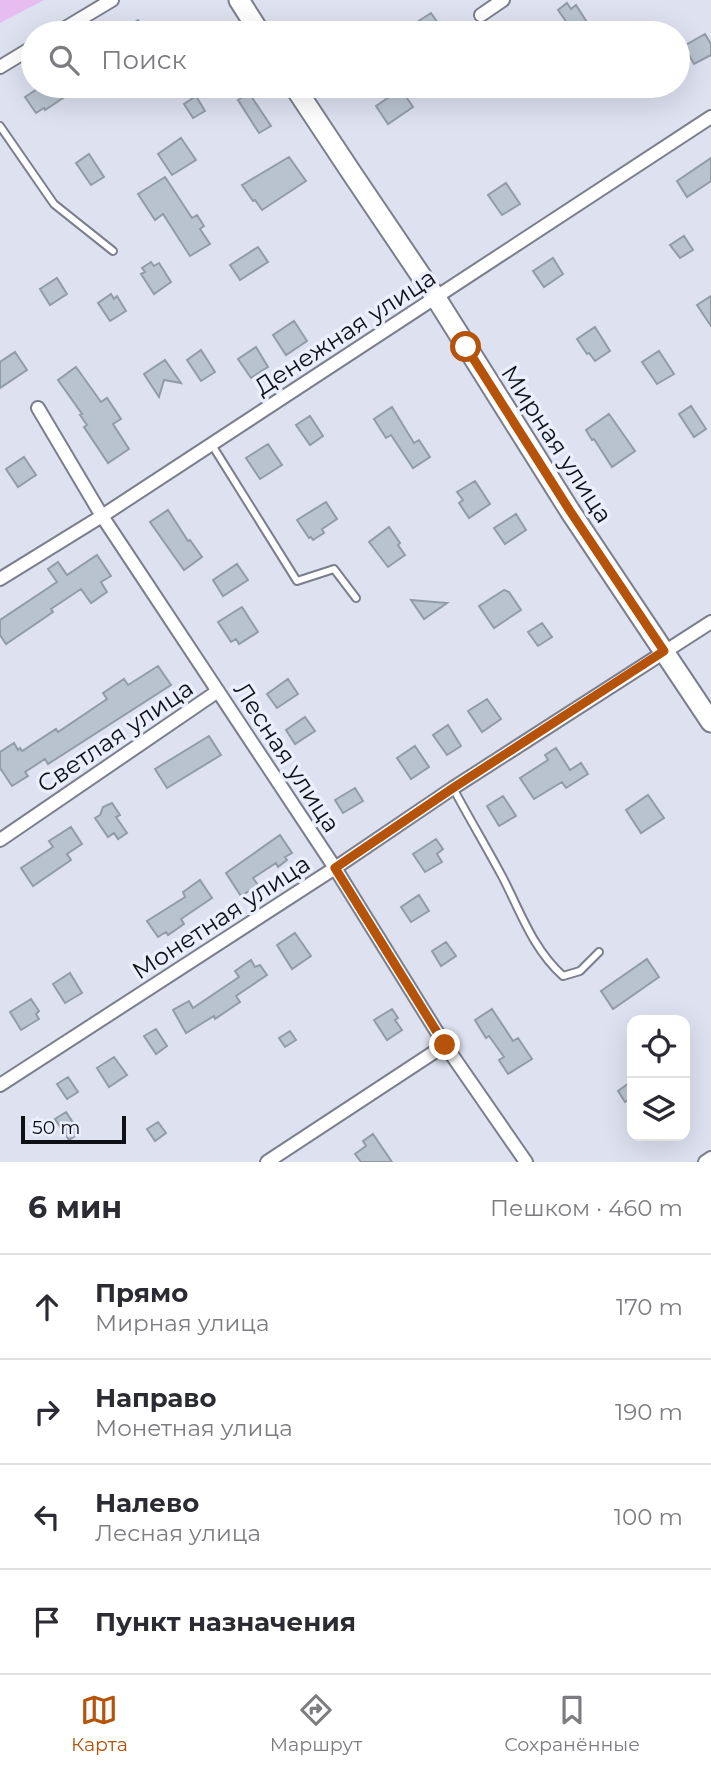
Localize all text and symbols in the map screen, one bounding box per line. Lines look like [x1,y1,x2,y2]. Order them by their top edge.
search box [21,21,690,98]
icon: search [45,41,83,79]
text: Поиск [101,44,187,76]
street label: Денежная улица [249,263,441,401]
route start [450,331,481,362]
street label: Мирная улица [495,360,619,528]
street label: Светлая улица [32,673,198,799]
street label: Лесная улица [228,676,346,838]
street label: Монетная улица [127,849,315,985]
map controls [627,1015,690,1141]
button: locate [627,1015,690,1078]
route end [429,1029,460,1060]
button: layers [627,1078,690,1141]
scale bar [21,1113,126,1145]
text: 50 m [32,1116,80,1139]
text: 6 мин [28,1189,122,1226]
text: Пешком · 460 m [490,1194,683,1222]
text: Прямо [95,1277,188,1309]
icon: ahead [28,1288,66,1326]
text: 170 m [616,1293,683,1321]
text: Мирная улица [95,1309,269,1337]
text: Направо [95,1382,216,1414]
icon: right [28,1393,66,1431]
text: 190 m [615,1398,683,1426]
text: Монетная улица [95,1414,293,1442]
text: Налево [95,1487,199,1519]
icon: left [28,1498,66,1536]
text: 100 m [614,1503,683,1531]
text: Лесная улица [95,1519,261,1547]
icon: arrive [28,1603,66,1641]
text: Пункт назначения [95,1606,356,1638]
tab: Карта [71,1691,128,1756]
tab: Маршрут [270,1691,362,1756]
tab: Сохранённые [504,1691,640,1756]

